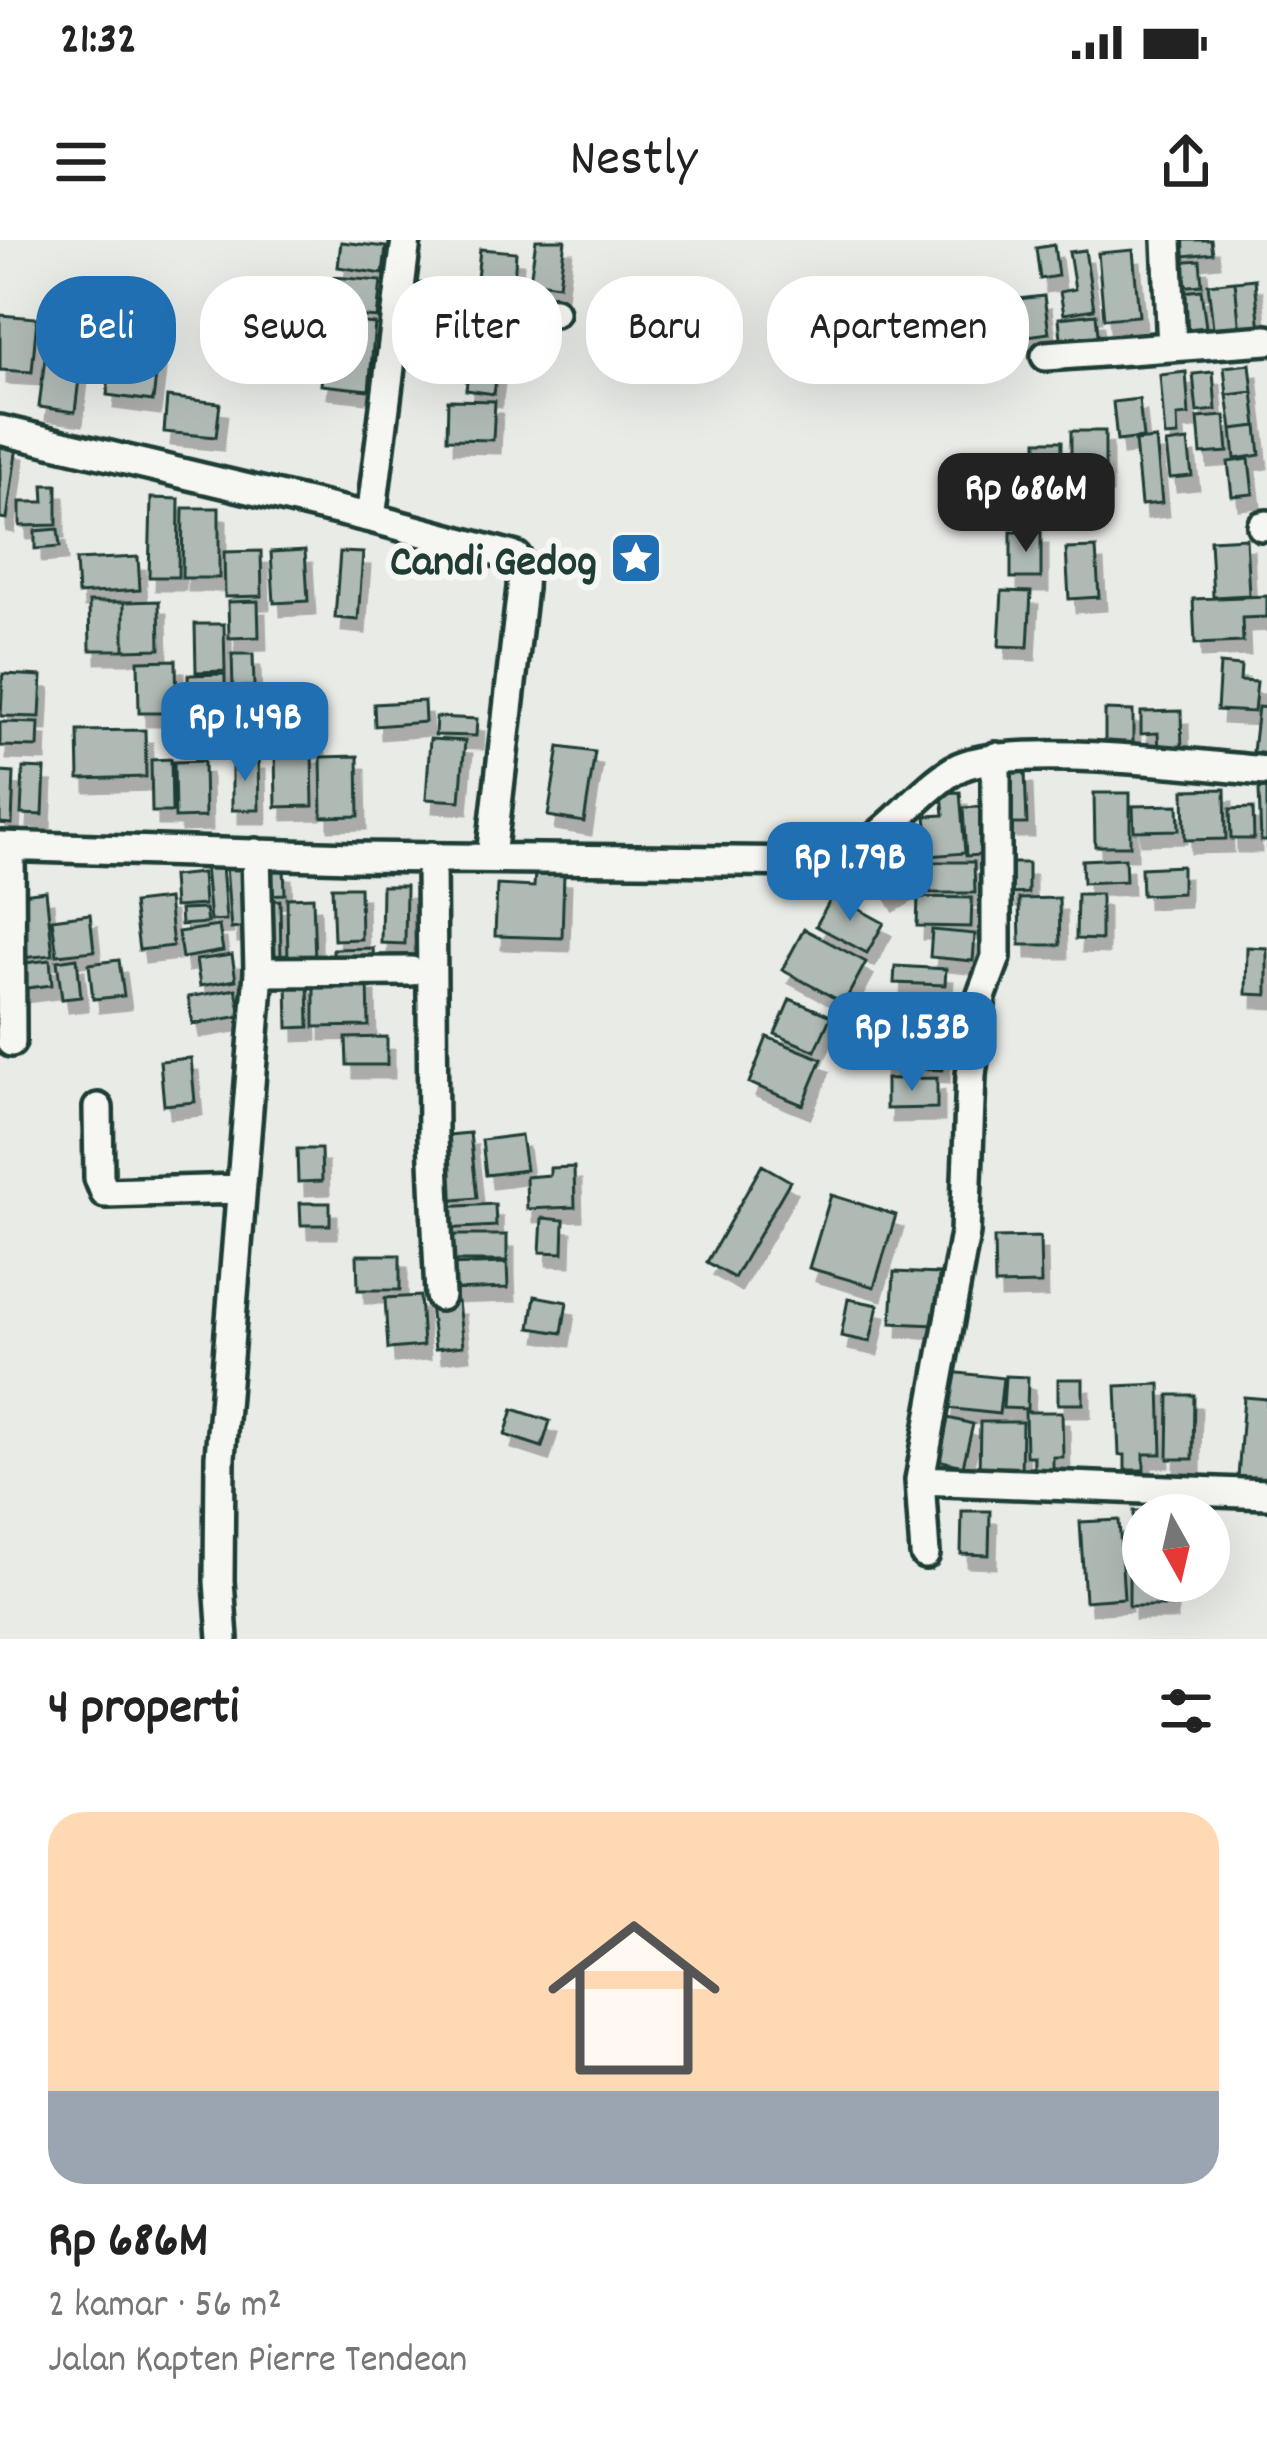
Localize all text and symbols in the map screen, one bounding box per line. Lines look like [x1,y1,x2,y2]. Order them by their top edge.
text: 21:32 [60,10,137,74]
text: Nestly [570,124,697,201]
icon: menu [48,129,114,195]
icon: share [1153,129,1219,195]
chip: Beli [36,276,176,384]
chip: Sewa [200,276,368,384]
chip: Filter [392,276,562,384]
chip: Baru [586,276,743,384]
chip: Apartemen [767,276,1029,384]
pin: Rp 686M [915,453,1137,555]
text: Rp 686M [965,464,1087,519]
place icon: Candi Gedog [608,530,664,586]
place label: Candi Gedog [390,533,597,597]
pin: Rp 1.49B [121,682,369,784]
text: Rp 1.49B [188,693,302,748]
pin: Rp 1.79B [726,822,974,924]
text: Rp 1.79B [794,833,906,888]
pin: Rp 1.53B [788,992,1036,1094]
text: Rp 1.53B [855,1003,969,1058]
north arrow [1122,1494,1230,1602]
map controls [1122,1494,1230,1602]
text: 4 properti [48,1675,239,1747]
icon: filters [1153,1678,1219,1744]
icon: home [526,1890,742,2106]
text: Rp 686M [48,2208,208,2280]
text: 2 kamar · 56 m² [48,2280,282,2335]
text: Jalan Kapten Pierre Tendean [48,2335,467,2390]

